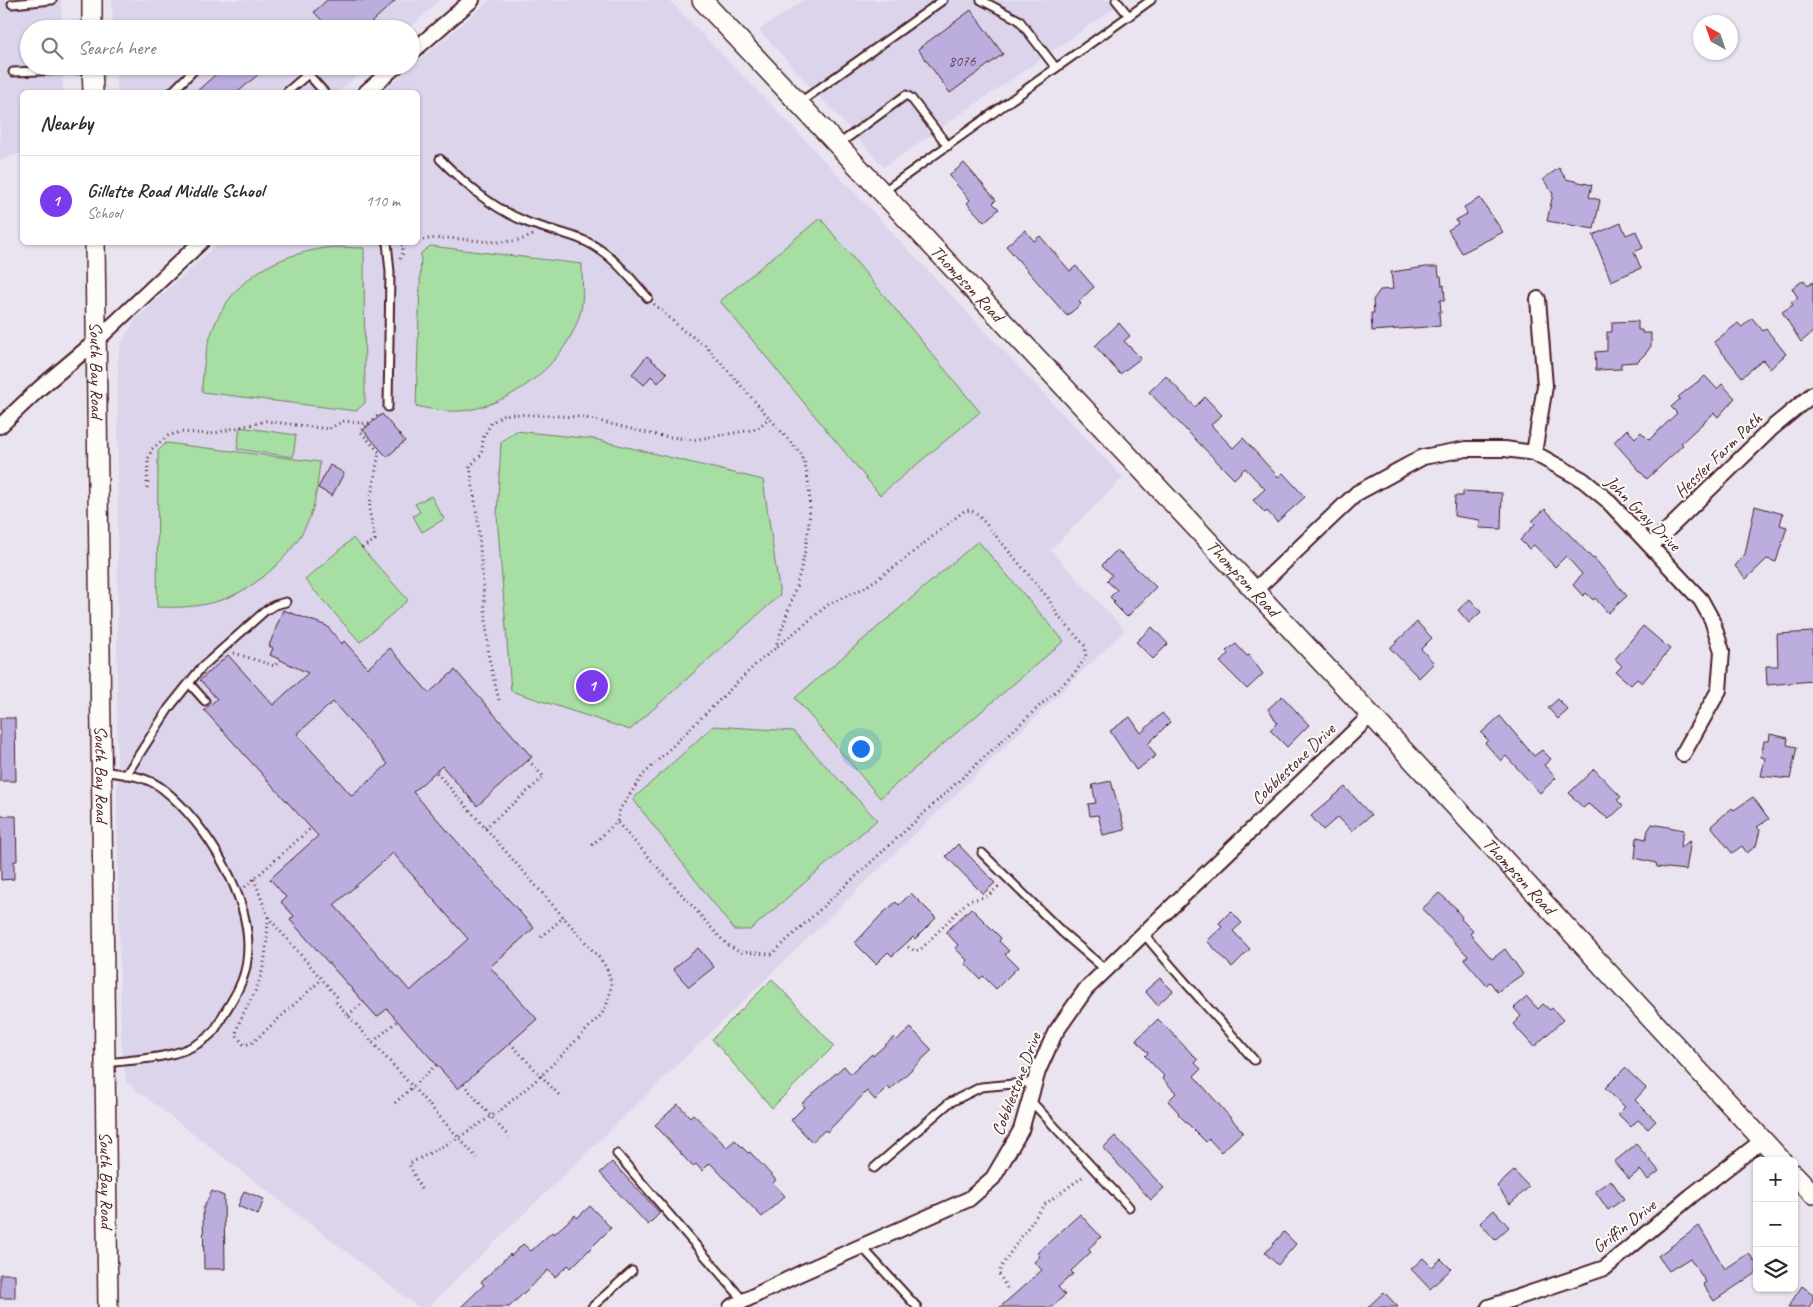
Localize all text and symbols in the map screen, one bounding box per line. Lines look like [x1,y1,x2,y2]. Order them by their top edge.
north arrow [1693,15,1738,60]
search box [20,20,420,75]
icon: search [38,34,66,62]
text: Search here [78,36,155,60]
house number: 8076 [948,52,977,71]
text: Nearby [40,110,93,136]
text: Gillette Road Middle School [87,179,264,203]
text: 1 [52,191,60,211]
text: 110 m [366,191,400,211]
text: School [87,203,121,223]
street label: Thompson Road [926,240,1010,328]
street label: South Bay Road [85,322,108,421]
street label: Hessler Farm Path [1669,407,1767,502]
street label: John Gray Drive [1600,470,1686,556]
street label: Thompson Road [1202,535,1286,623]
pin: 1 [576,667,608,705]
street label: Cobblestone Drive [1246,718,1340,810]
street label: South Bay Road [90,725,113,825]
your location [848,736,874,762]
street label: Thompson Road [1478,833,1562,921]
street label: Cobblestone Drive [986,1028,1046,1139]
street label: South Bay Road [95,1131,118,1231]
map controls [1753,1157,1798,1292]
button: + [1753,1157,1798,1202]
street label: Griffin Drive [1588,1194,1661,1258]
button: − [1753,1202,1798,1247]
button: layers [1753,1247,1798,1292]

